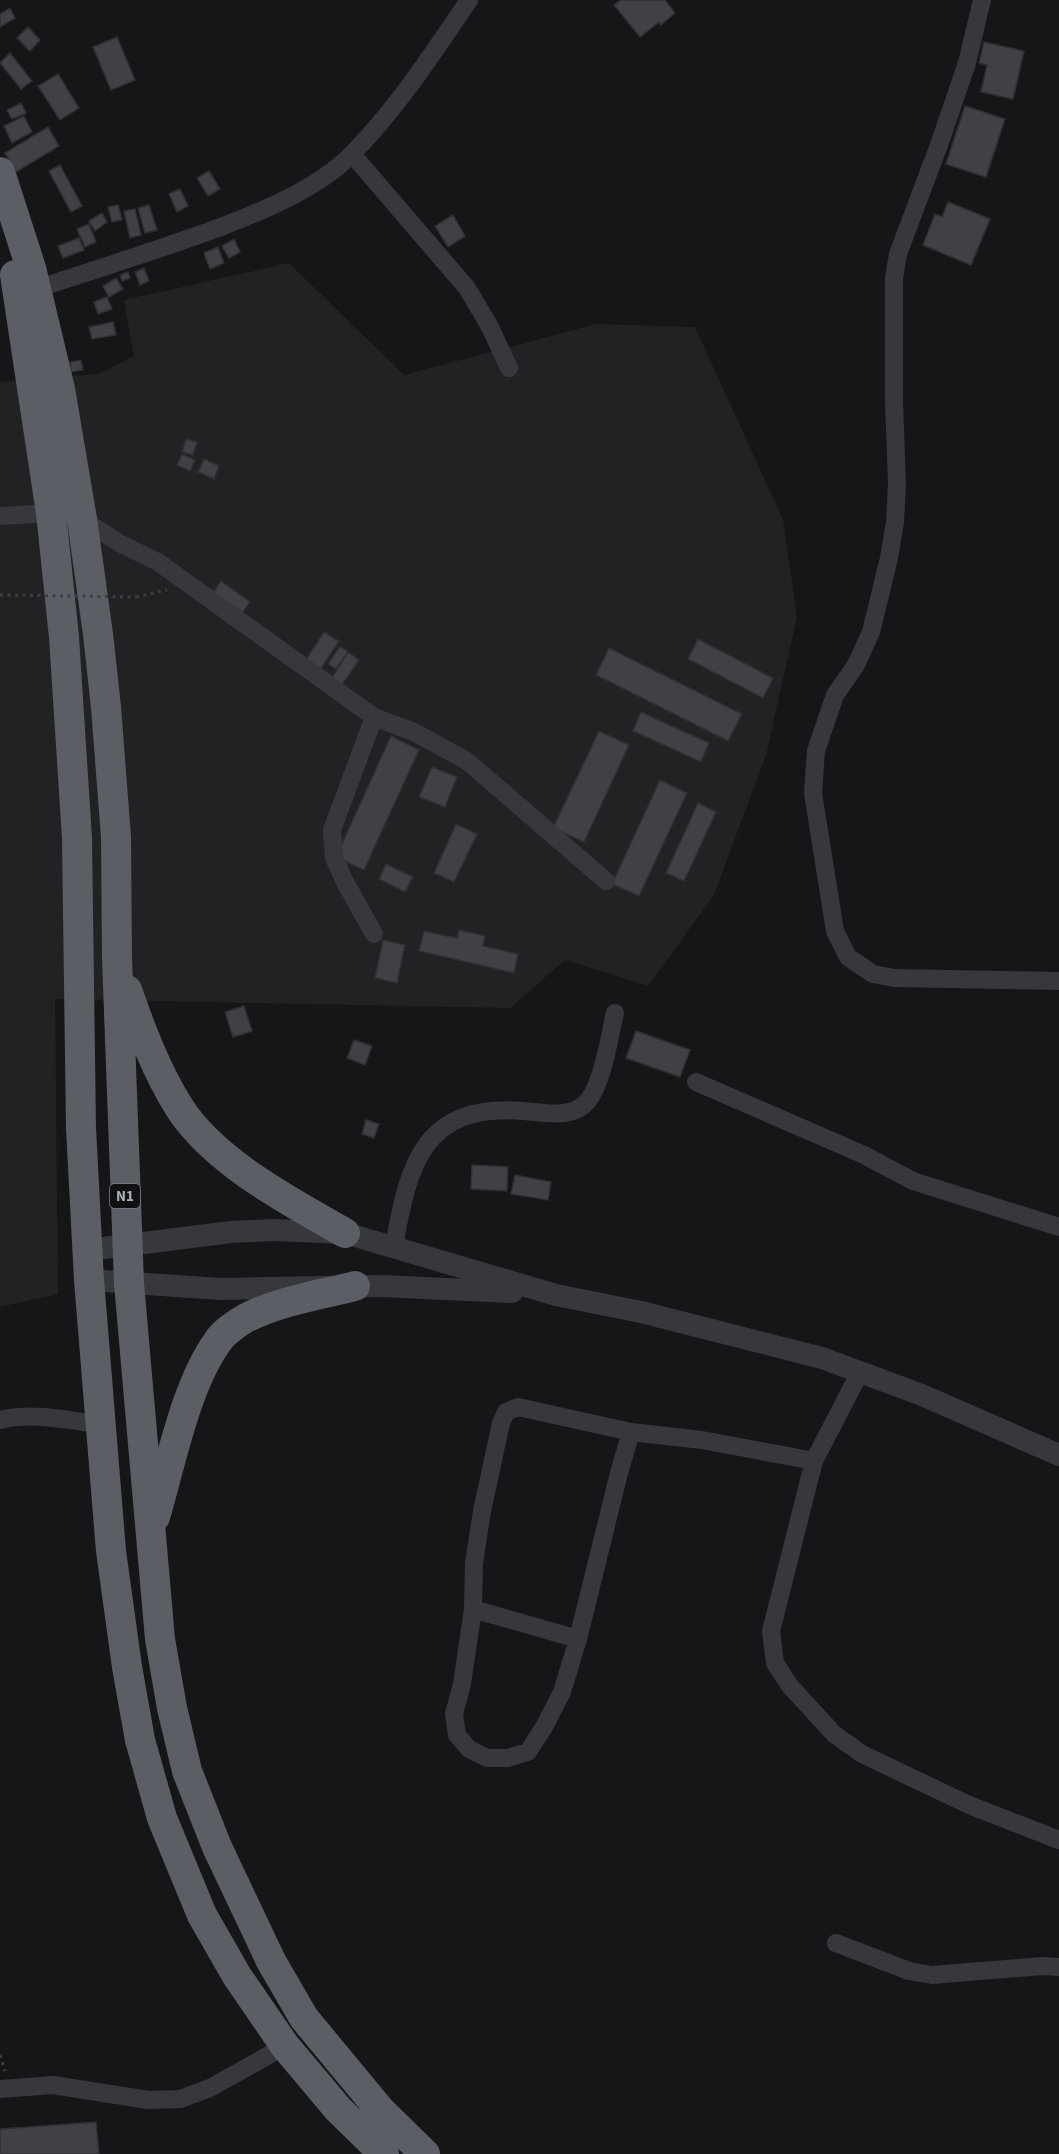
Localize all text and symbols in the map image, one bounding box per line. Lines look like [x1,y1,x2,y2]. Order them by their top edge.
road number: N1 [110,1184,140,1208]

